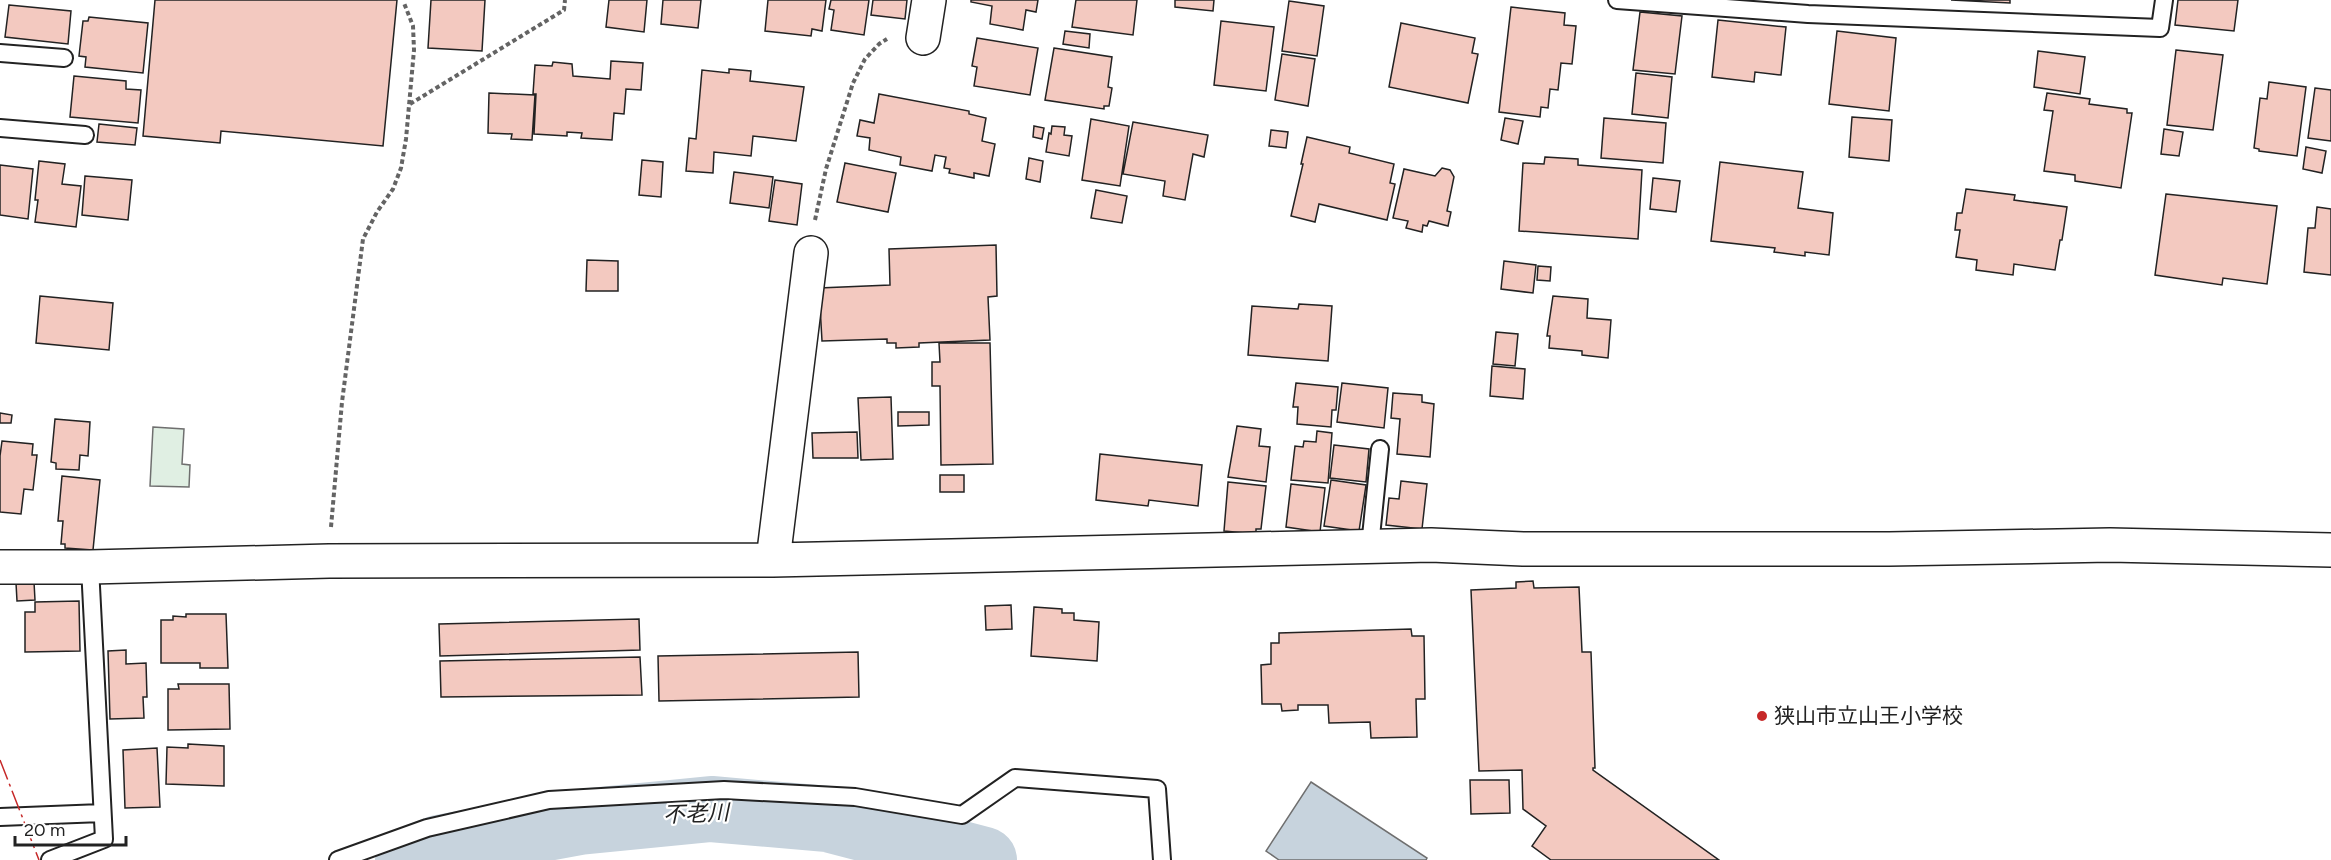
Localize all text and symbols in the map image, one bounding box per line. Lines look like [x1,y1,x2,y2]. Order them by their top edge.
place label: 狭山市立山王小学校 [1774,703,1963,728]
marker: 狭山市立山王小学校 [1755,709,1769,723]
water label: 不老川 [663,799,731,828]
scale bar [15,809,126,847]
text: 20 m [24,819,65,841]

